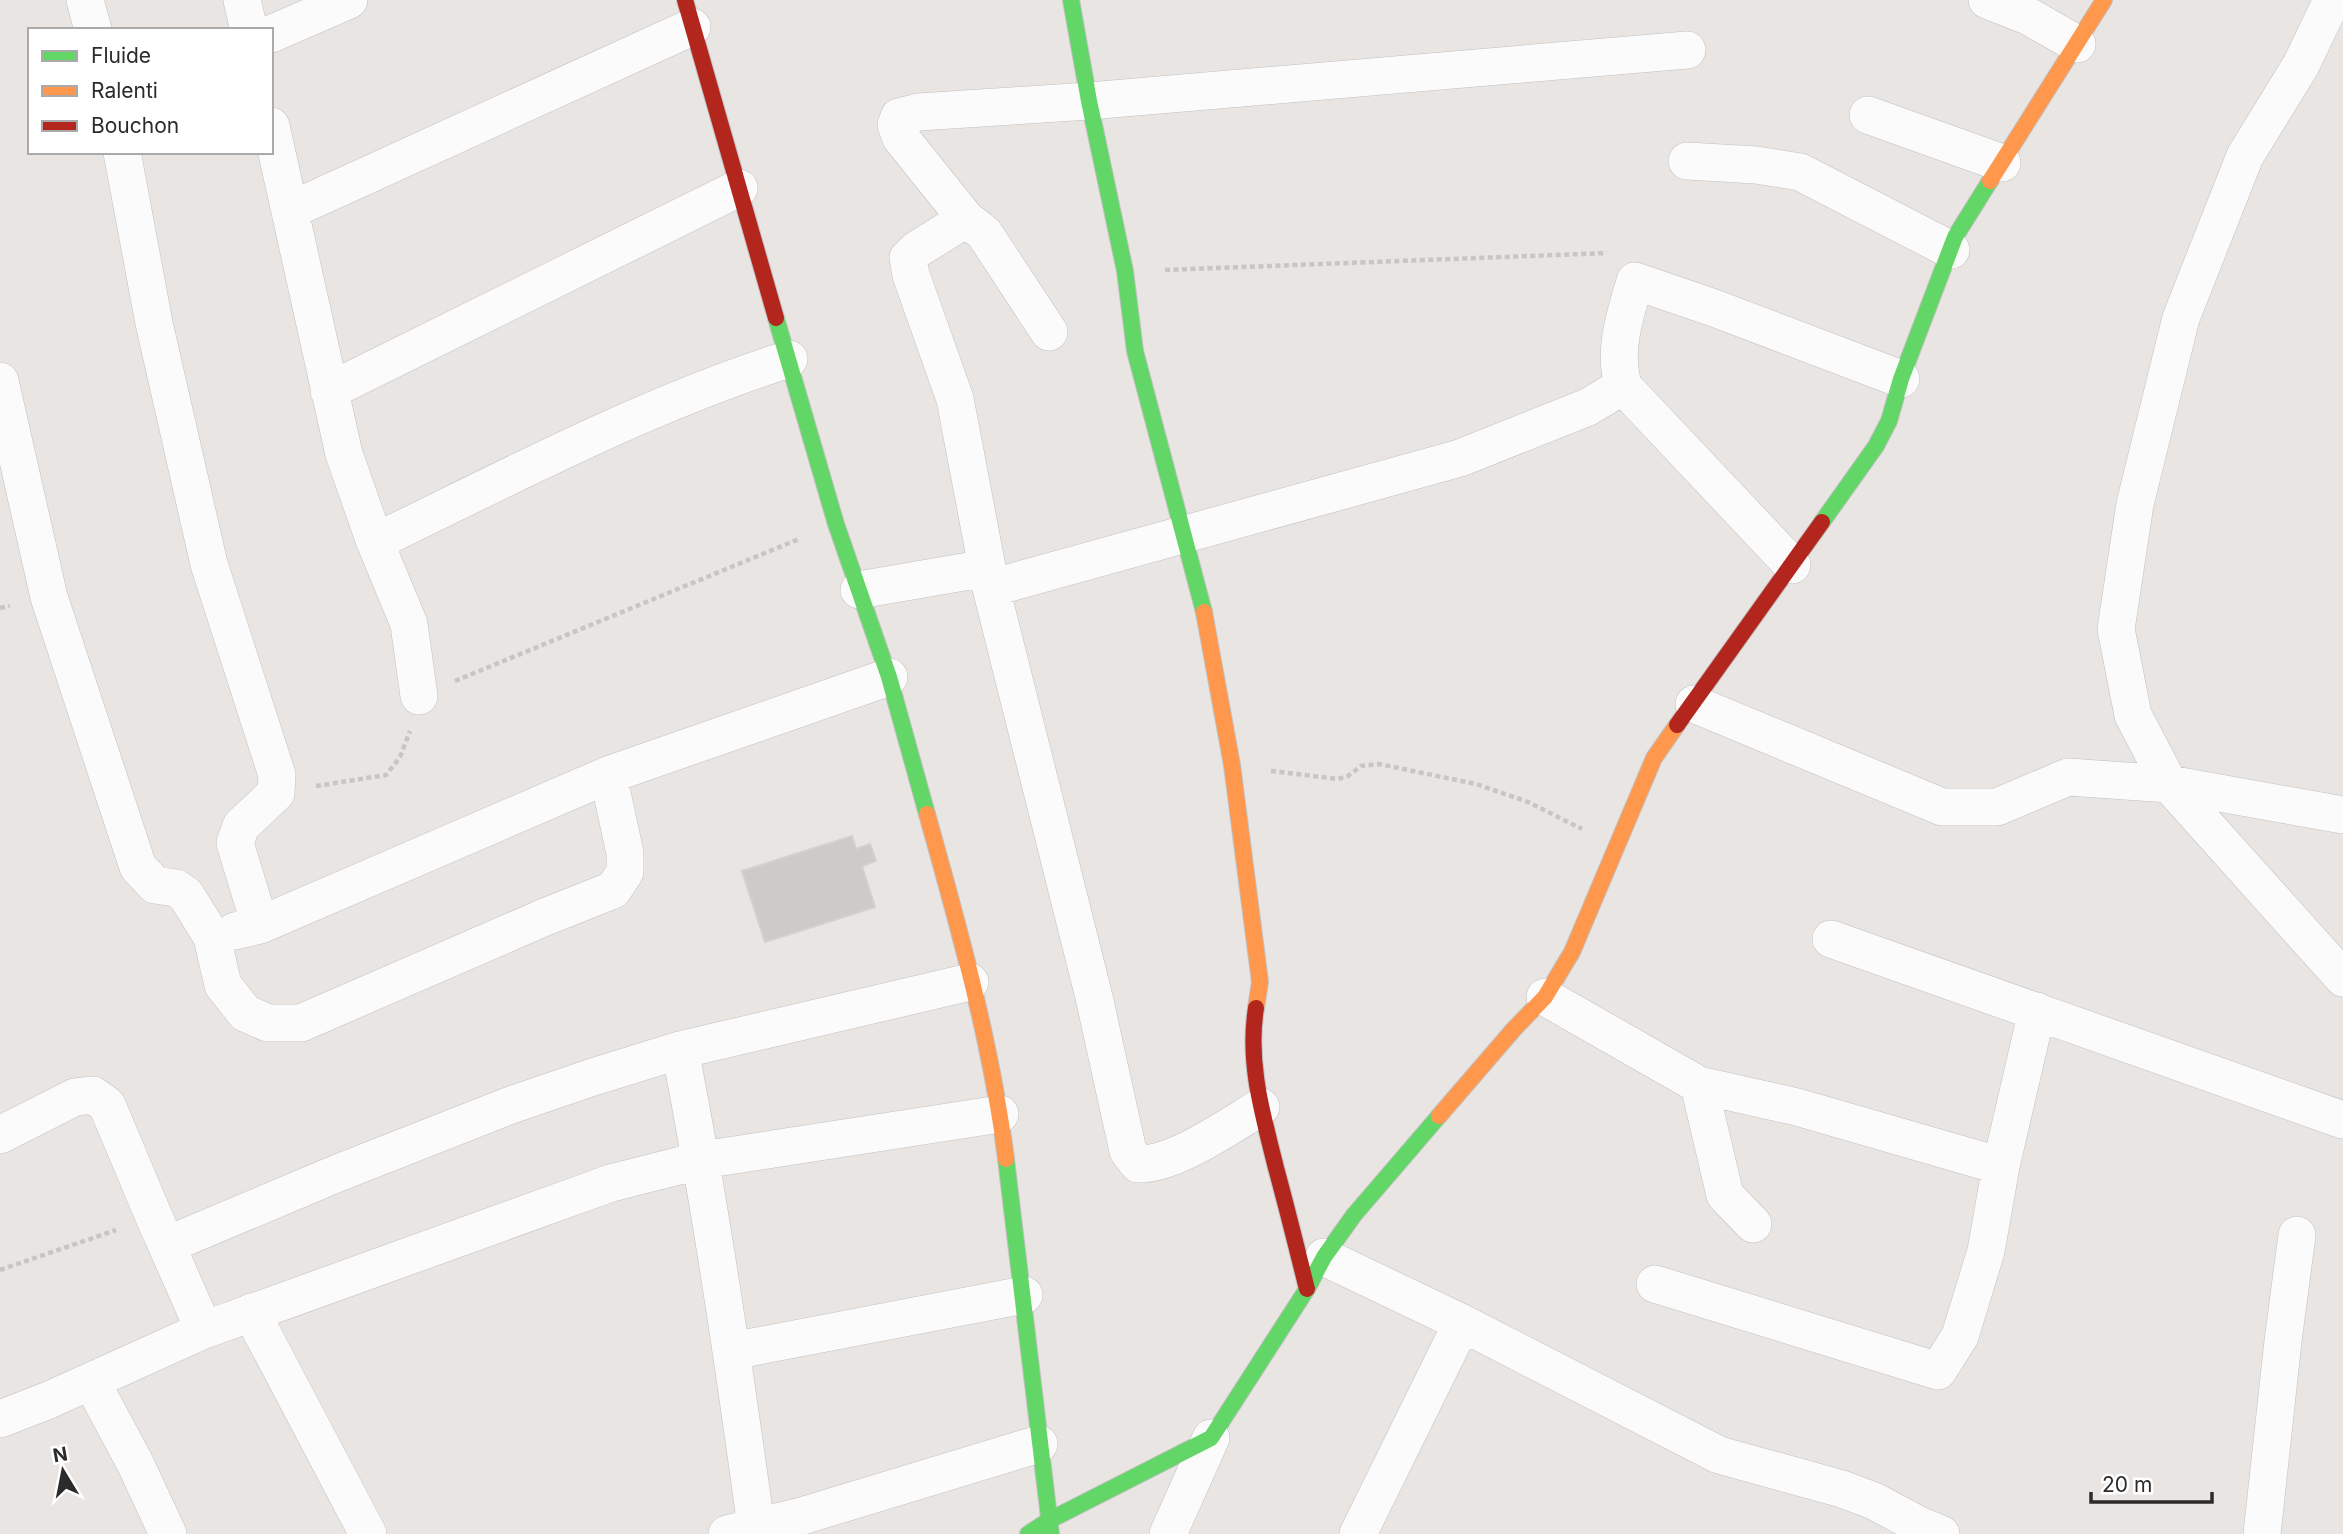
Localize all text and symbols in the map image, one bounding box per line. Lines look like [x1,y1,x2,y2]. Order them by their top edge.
legend [28,28,273,154]
text: Fluide [91,43,151,68]
text: Ralenti [91,78,158,103]
text: Bouchon [91,113,179,138]
north arrow [28,1436,98,1506]
text: N [51,1442,69,1467]
scale bar [2091,1460,2212,1504]
text: 20 m [2102,1472,2152,1497]

